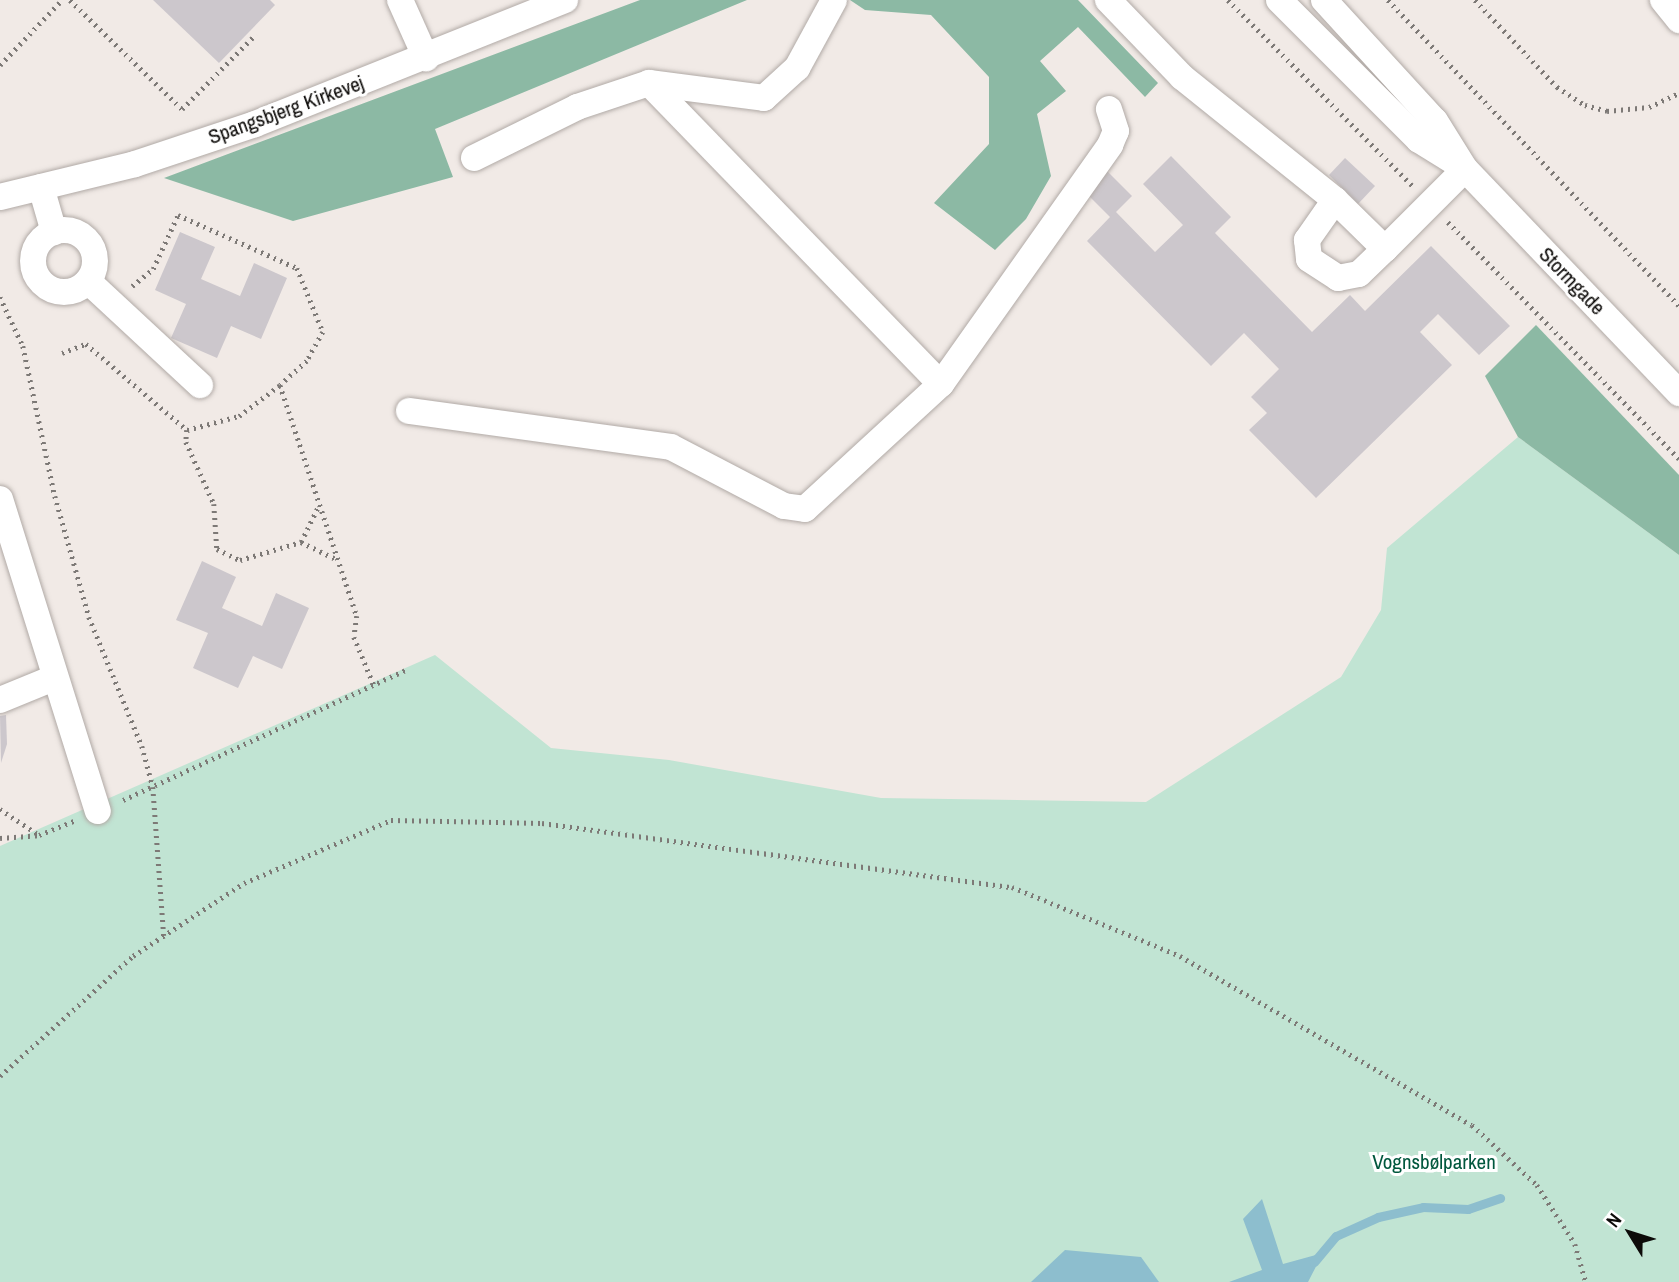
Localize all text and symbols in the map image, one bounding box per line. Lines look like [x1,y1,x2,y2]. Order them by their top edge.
street label: Spangsbjerg Kirkevej [205,70,367,150]
street label: Stormgade [1534,242,1610,320]
park label: Vognsbølparken [1372,1149,1496,1175]
north arrow [1595,1198,1665,1268]
text: N [1600,1208,1627,1233]

